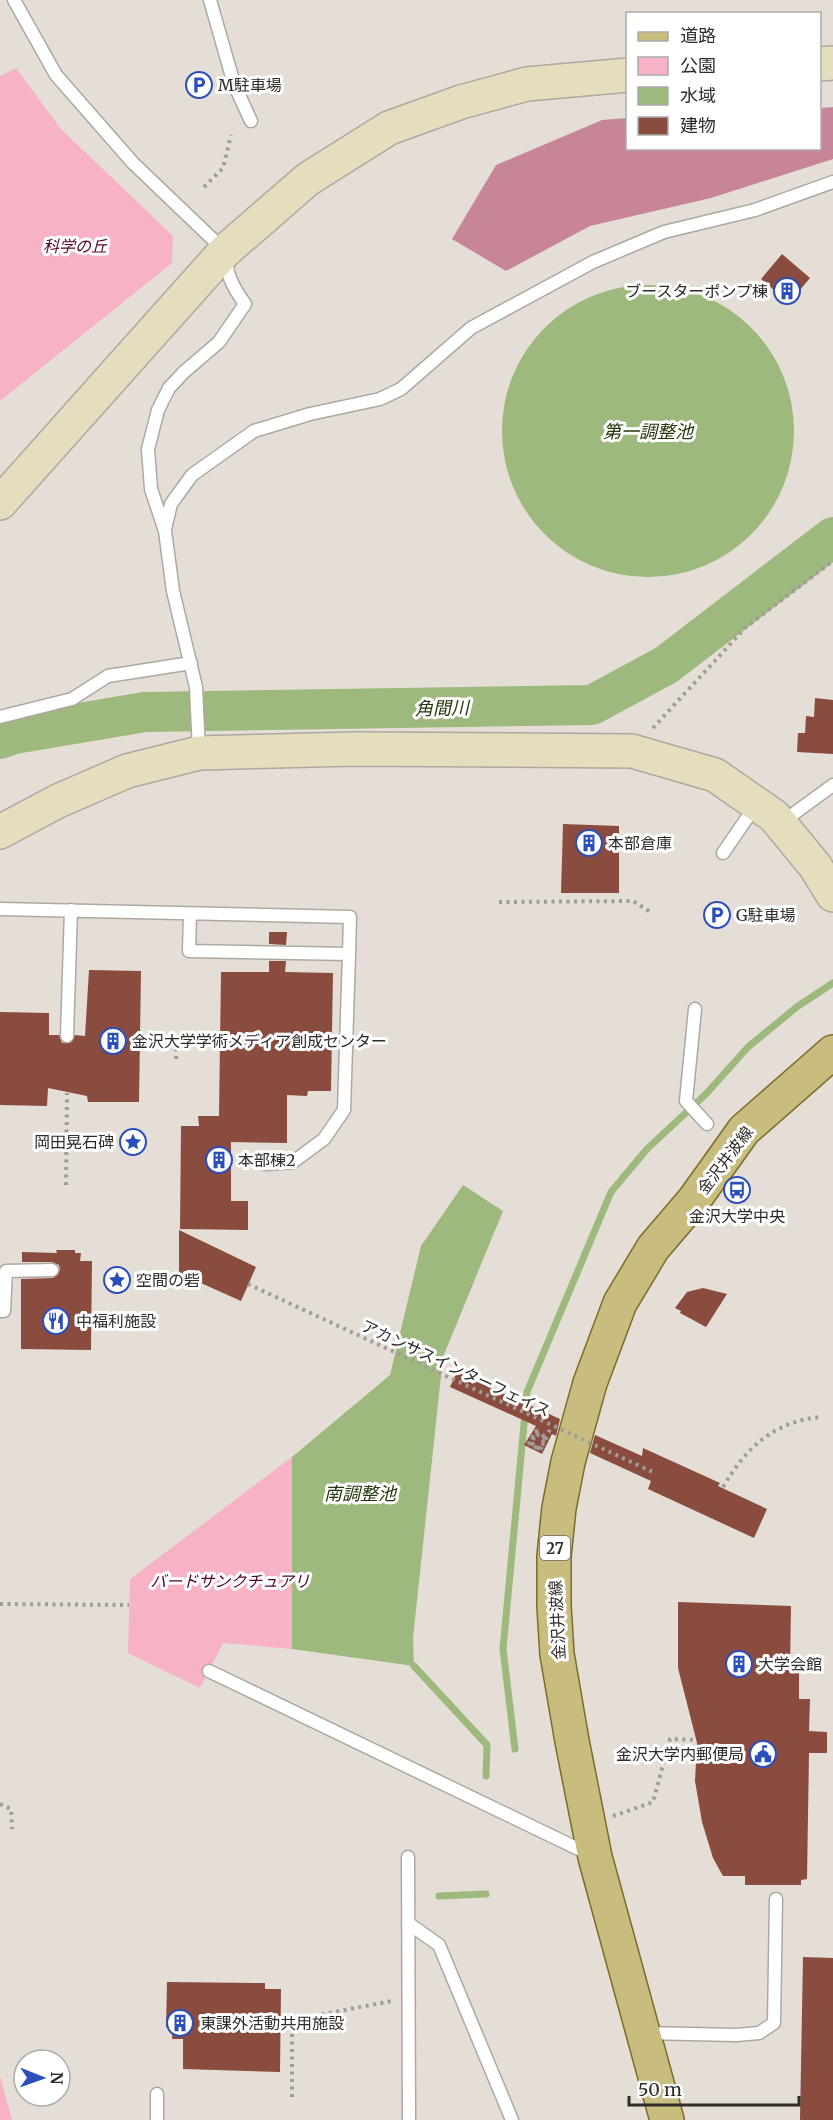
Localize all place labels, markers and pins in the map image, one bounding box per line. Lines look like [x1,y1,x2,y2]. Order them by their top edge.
parking icon: M駐車場 [184,70,214,100]
place label: M駐車場 [218,75,282,95]
building icon: ブースターポンプ棟 [772,276,802,306]
place label: ブースターポンプ棟 [625,281,768,301]
building icon: 本部倉庫 [574,828,604,858]
place label: 本部倉庫 [608,833,672,853]
parking icon: G駐車場 [702,900,732,930]
place label: G駐車場 [736,905,796,925]
building icon: 金沢大学学術メディア創成センター [98,1026,128,1056]
place label: 金沢大学学術メディア創成センター [132,1031,387,1051]
place icon: 岡田晃石碑 [118,1127,148,1157]
place label: 岡田晃石碑 [34,1132,114,1152]
building icon: 本部棟2 [204,1145,234,1175]
place label: 本部棟2 [238,1150,296,1170]
bus stop icon: 金沢大学中央 [722,1175,752,1205]
place label: 金沢大学中央 [689,1206,785,1226]
place icon: 空間の砦 [102,1265,132,1295]
place label: 空間の砦 [136,1270,200,1290]
restaurant icon: 中福利施設 [41,1306,71,1336]
place label: 中福利施設 [76,1311,156,1331]
building icon: 大学会館 [724,1649,754,1679]
place label: 大学会館 [758,1654,822,1674]
public building icon: 金沢大学内郵便局 [748,1739,778,1769]
place label: 金沢大学内郵便局 [616,1744,744,1764]
building icon: 東課外活動共用施設 [165,2008,195,2038]
place label: 東課外活動共用施設 [200,2013,344,2033]

